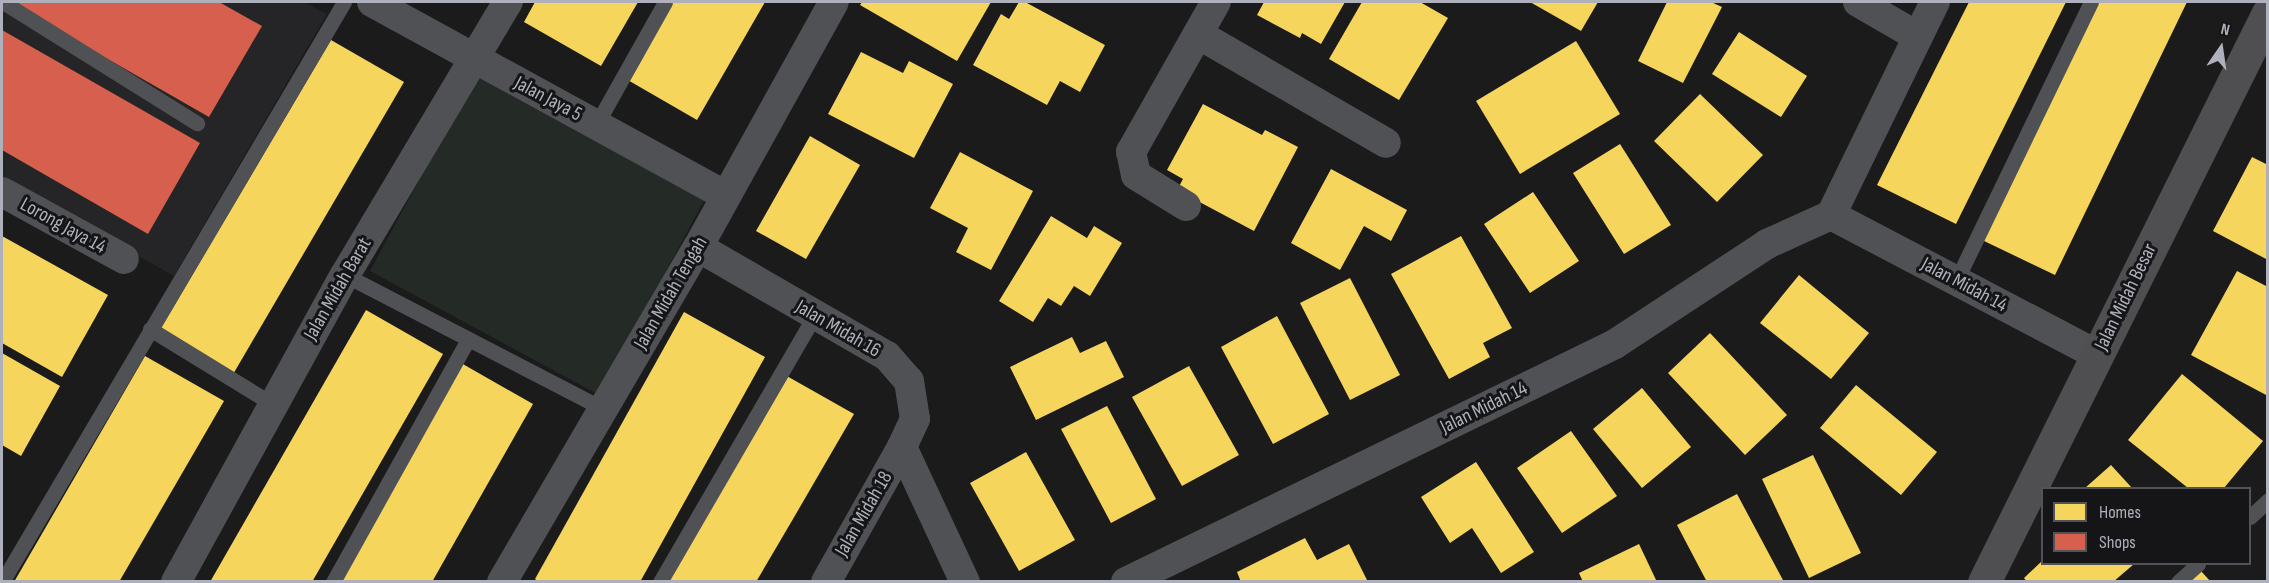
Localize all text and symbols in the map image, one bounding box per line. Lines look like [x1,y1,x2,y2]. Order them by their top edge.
north arrow [2191,18,2251,78]
text: N [2219,20,2231,40]
street label: Jalan Jaya 5 [510,71,586,127]
street label: Lorong Jaya 14 [16,193,110,259]
street label: Jalan Midah Tengah [629,233,713,353]
street label: Jalan Midah Barat [299,234,377,344]
street label: Jalan Midah Besar [2090,240,2162,354]
street label: Jalan Midah 14 [1917,252,2011,318]
street label: Jalan Midah 16 [791,295,885,363]
street label: Jalan Midah 14 [1437,377,1531,439]
street label: Jalan Midah 18 [830,467,898,561]
legend [2041,487,2251,565]
text: Homes [2099,502,2141,523]
text: Shops [2099,532,2136,553]

